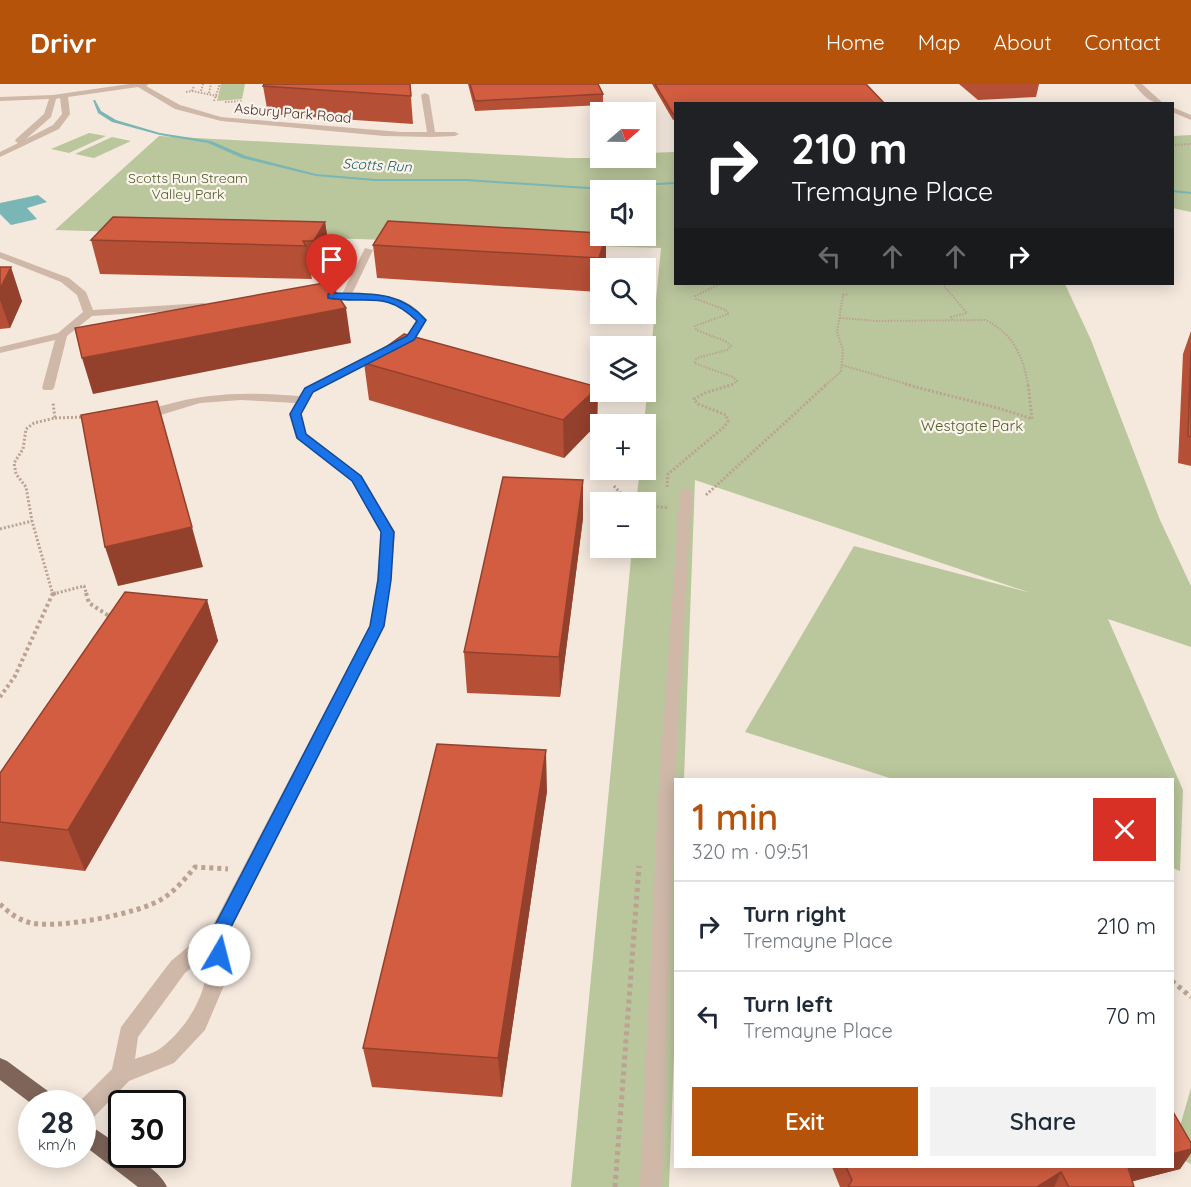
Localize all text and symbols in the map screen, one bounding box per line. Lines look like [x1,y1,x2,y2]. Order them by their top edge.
text: Drivr [30,25,97,60]
text: Home [826,29,885,55]
text: Map [918,29,961,55]
text: About [994,29,1052,55]
text: Contact [1085,29,1161,55]
street label: Asbury Park Road [234,99,352,127]
north arrow [590,102,656,168]
map controls [590,102,656,558]
text: 210 m [791,122,908,175]
icon: right [692,126,770,204]
water label: Scotts Run [342,154,413,176]
park label: Scotts Run Stream Valley Park [128,169,248,203]
text: Tremayne Place [791,174,993,208]
button: sound [590,180,656,246]
pin [306,234,357,296]
icon: left [813,240,846,273]
icon: ahead [876,240,909,273]
icon: ahead [939,240,972,273]
icon: right [1002,240,1035,273]
icon: arrive [315,243,348,276]
button: search [590,258,656,324]
button: layers [590,336,656,402]
button: + [590,414,656,480]
park label: Westgate Park [921,416,1023,435]
button: − [590,492,656,558]
text: 1 min [692,794,778,839]
button: close [1093,798,1156,861]
text: 320 m · 09:51 [692,839,809,864]
text: Turn right [743,900,847,928]
icon: right [692,910,725,943]
text: 210 m [1097,912,1156,940]
position arrow [187,923,251,987]
text: Tremayne Place [743,928,893,953]
text: Turn left [743,990,833,1018]
icon: left [692,1000,725,1033]
text: 70 m [1106,1002,1156,1030]
text: Tremayne Place [743,1018,893,1043]
button: Exit [692,1087,918,1156]
button: Share [930,1087,1156,1156]
speed limit sign: 30 [108,1090,186,1168]
text: 28 [40,1103,74,1141]
text: km/h [38,1135,76,1154]

